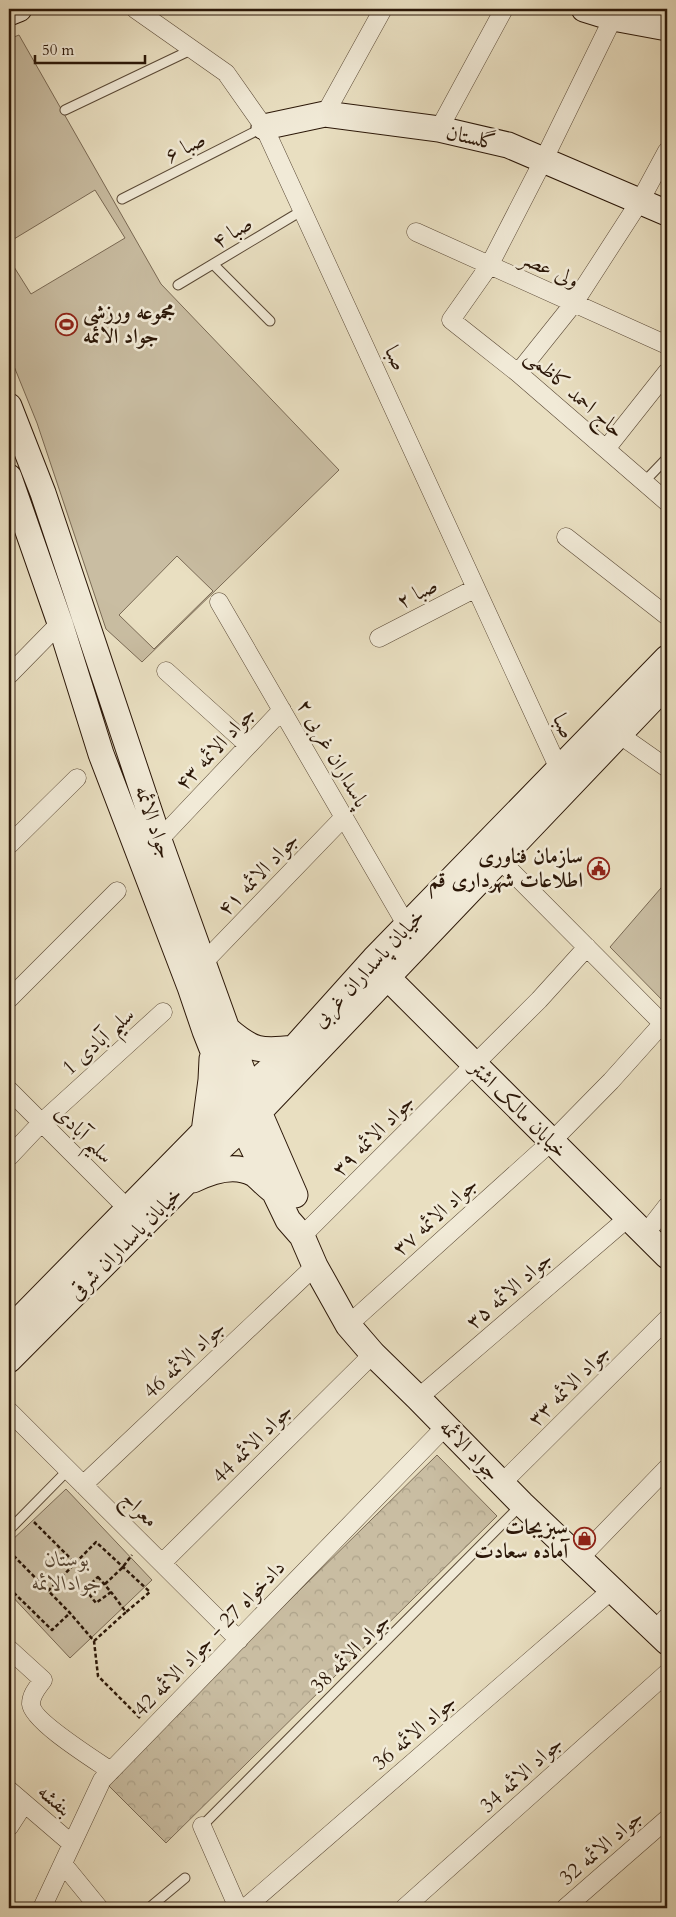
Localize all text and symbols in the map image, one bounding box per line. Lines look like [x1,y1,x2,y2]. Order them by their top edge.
scale bar [35,32,145,64]
text: 50 m [42,40,74,60]
street label: گلستان [443,118,499,157]
street label: صبا ۶ [160,125,211,170]
street label: صبا ۴ [207,209,258,256]
street label: ولی عصر [514,243,584,295]
place label: مجموعه ورزشی جواد الائمه [83,298,175,351]
sports icon: مجموعه ورزشی جواد الائمه [55,312,79,336]
street label: صبا [377,341,414,375]
street label: حاج احمد کاظمی [516,342,630,448]
street label: صبا ۲ [392,571,443,616]
street label: پاسداران غربی ۲ [290,694,376,814]
street label: جواد الائمه ۴۳ [169,700,262,797]
street label: صبا [545,709,582,743]
street label: جواد الائمه [127,782,180,863]
street label: جواد الائمه ۴۱ [211,826,306,923]
place label: سازمان فناوری اطلاعات شهرداری قم [429,842,583,899]
public building icon: سازمان فناوری اطلاعات شهرداری قم [587,856,611,880]
street label: خیابان پاسداران غربی [306,902,431,1034]
street label: سلیم آبادی 1 [56,1001,145,1086]
street label: خیابان مالک اشتر [462,1052,574,1165]
street label: جواد الائمه ۳۹ [326,1088,421,1183]
street label: سلیم آبادی [44,1099,119,1174]
street label: جواد الائمه ۳۷ [386,1170,484,1263]
street label: خیابان پاسداران شرقی [62,1180,189,1307]
street label: جواد الائمه ۳۵ [460,1245,559,1336]
street label: جواد الائمه 46 [137,1314,232,1405]
street label: جواد الائمه ۳۳ [522,1338,617,1433]
street label: جواد الائمه 44 [206,1397,299,1490]
street label: جواد الائمه [433,1413,506,1488]
street label: معراج [112,1484,165,1537]
place label: سبزیجات آماده سعادت [474,1513,570,1566]
shop icon: سبزیجات آماده سعادت [572,1527,596,1551]
park label: بوستان جوادالائمه [32,1545,102,1598]
street label: دادخواه 27 - جواد الائمه 42 [127,1554,292,1723]
street label: جواد الائمه 38 [304,1607,397,1700]
street label: جواد الائمه 36 [366,1688,463,1777]
street label: جواد الائمه 34 [473,1729,569,1820]
street label: بنفشه [31,1778,78,1823]
street label: جواد الائمه 32 [553,1803,650,1892]

